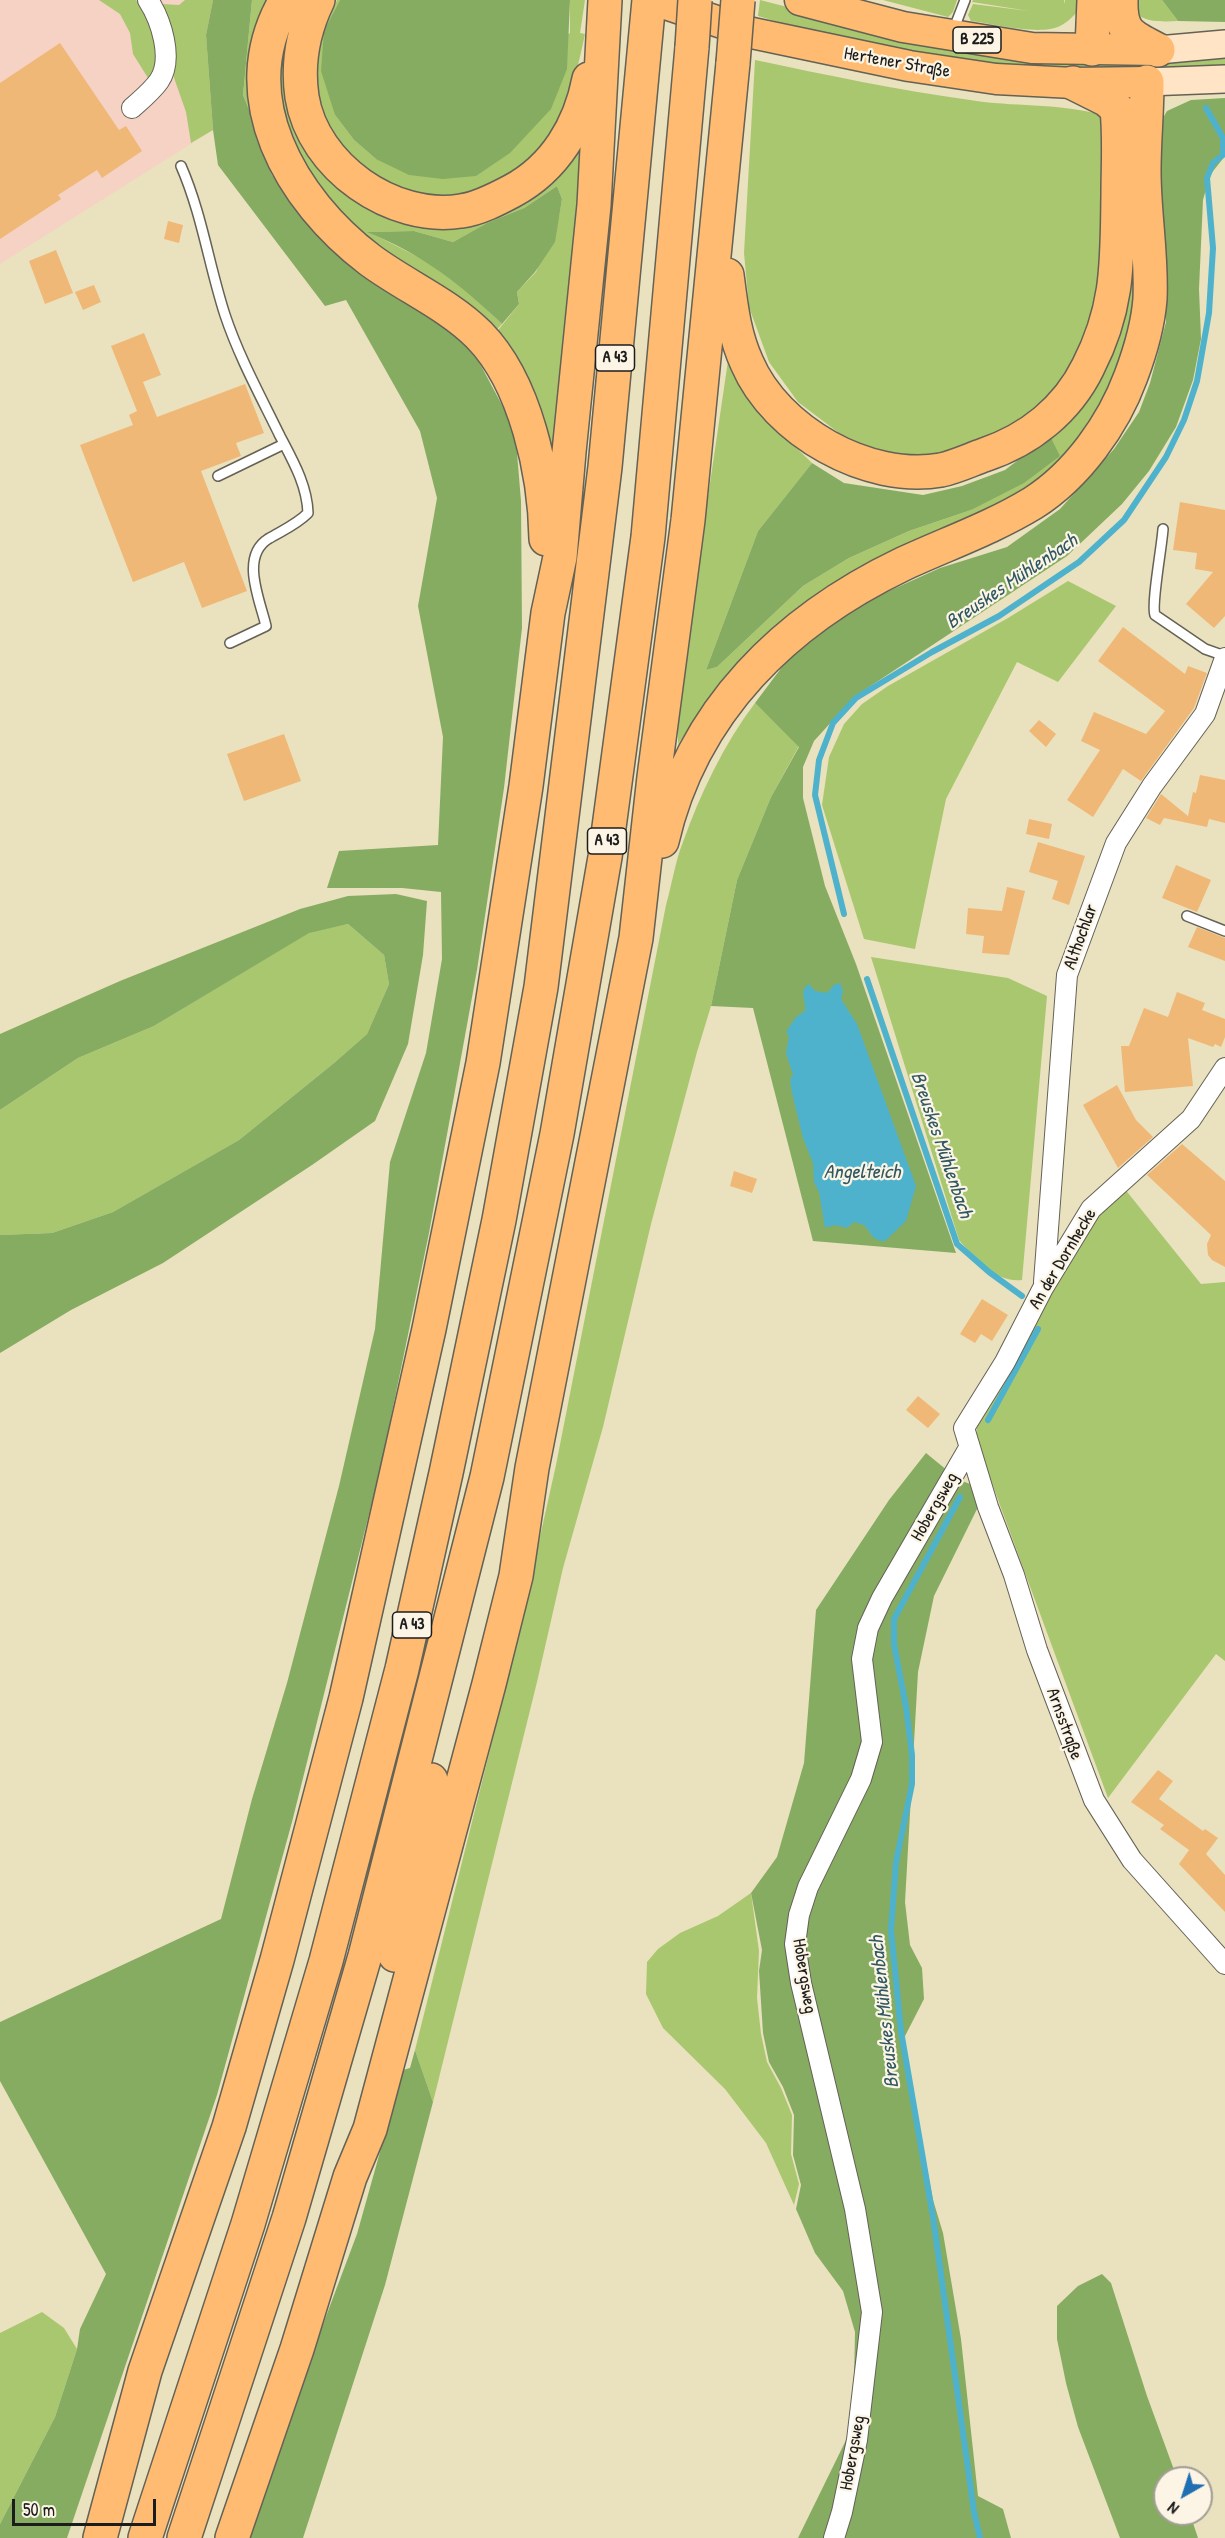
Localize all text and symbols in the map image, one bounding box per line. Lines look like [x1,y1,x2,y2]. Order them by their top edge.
road number: B 225 [953,27,1001,53]
street label: Hertener Straße [842,43,952,83]
road number: A 43 [596,345,634,371]
water label: Breuskes Mühlenbach [942,529,1082,635]
road number: A 43 [588,828,626,854]
street label: Althochlar [1059,901,1103,973]
water label: Breuskes Mühlenbach [905,1069,977,1221]
water label: Angelteich [824,1161,900,1185]
street label: An der Dornhecke [1025,1205,1101,1313]
street label: Hobergsweg [907,1469,963,1545]
road number: A 43 [392,1612,432,1638]
street label: Arnsstraße [1041,1685,1087,1763]
water label: Breuskes Mühlenbach [865,1935,905,2089]
street label: Hobergsweg [787,1937,821,2015]
street label: Hobergsweg [836,2414,870,2492]
north arrow [1153,2466,1213,2526]
scale bar [15,2487,159,2525]
text: 50 m [23,2497,55,2522]
text: N [1163,2497,1183,2520]

